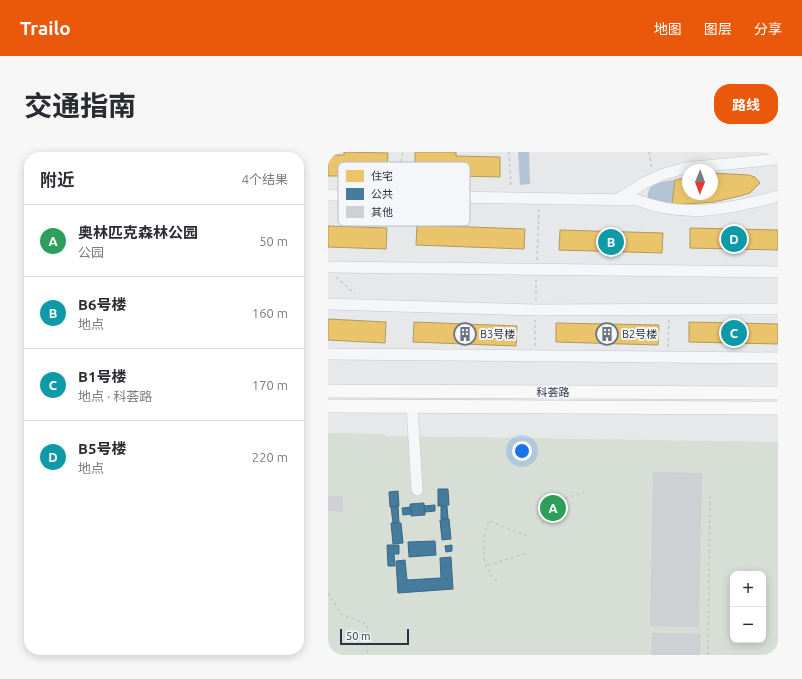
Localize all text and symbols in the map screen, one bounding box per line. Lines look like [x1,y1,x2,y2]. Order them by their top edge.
text: Trailo [20,17,71,39]
text: 地图 [654,21,682,37]
text: 图层 [704,21,732,37]
text: 分享 [754,21,782,37]
button: 路线 [714,84,778,124]
text: 交通指南 [24,90,136,121]
legend [338,162,470,226]
north arrow [682,164,718,200]
text: 附近 [40,170,74,189]
text: 住宅 [371,170,393,182]
text: 4个结果 [242,172,288,186]
text: 公共 [371,188,393,200]
text: 其他 [371,206,393,218]
text: 奥林匹克森林公园 [78,224,198,241]
pin: D [721,224,747,254]
pin: B [598,227,624,257]
text: A [48,234,58,248]
text: 50 m [259,234,288,248]
text: 公园 [78,245,104,259]
text: B6号楼 [78,296,126,313]
text: B [49,306,57,320]
text: 160 m [252,306,288,320]
text: 地点 [78,317,104,331]
pin: C [721,318,747,348]
building icon: B3号楼 [452,321,478,347]
building icon: B2号楼 [594,321,620,347]
place label: B3号楼 [480,328,515,340]
place label: B2号楼 [622,328,657,340]
text: B1号楼 [78,368,126,385]
text: C [49,378,57,392]
text: 170 m [252,378,288,392]
street label: 科荟路 [537,386,570,398]
text: 地点 · 科荟路 [78,389,152,403]
text: B5号楼 [78,440,126,457]
your location [512,441,532,461]
text: D [48,450,58,464]
text: 220 m [252,450,288,464]
text: 地点 [78,461,104,475]
pin: A [540,493,566,523]
map controls [730,571,766,643]
button: + [730,571,766,607]
button: − [730,607,766,643]
scale bar [340,627,409,646]
text: 50 m [346,630,370,642]

